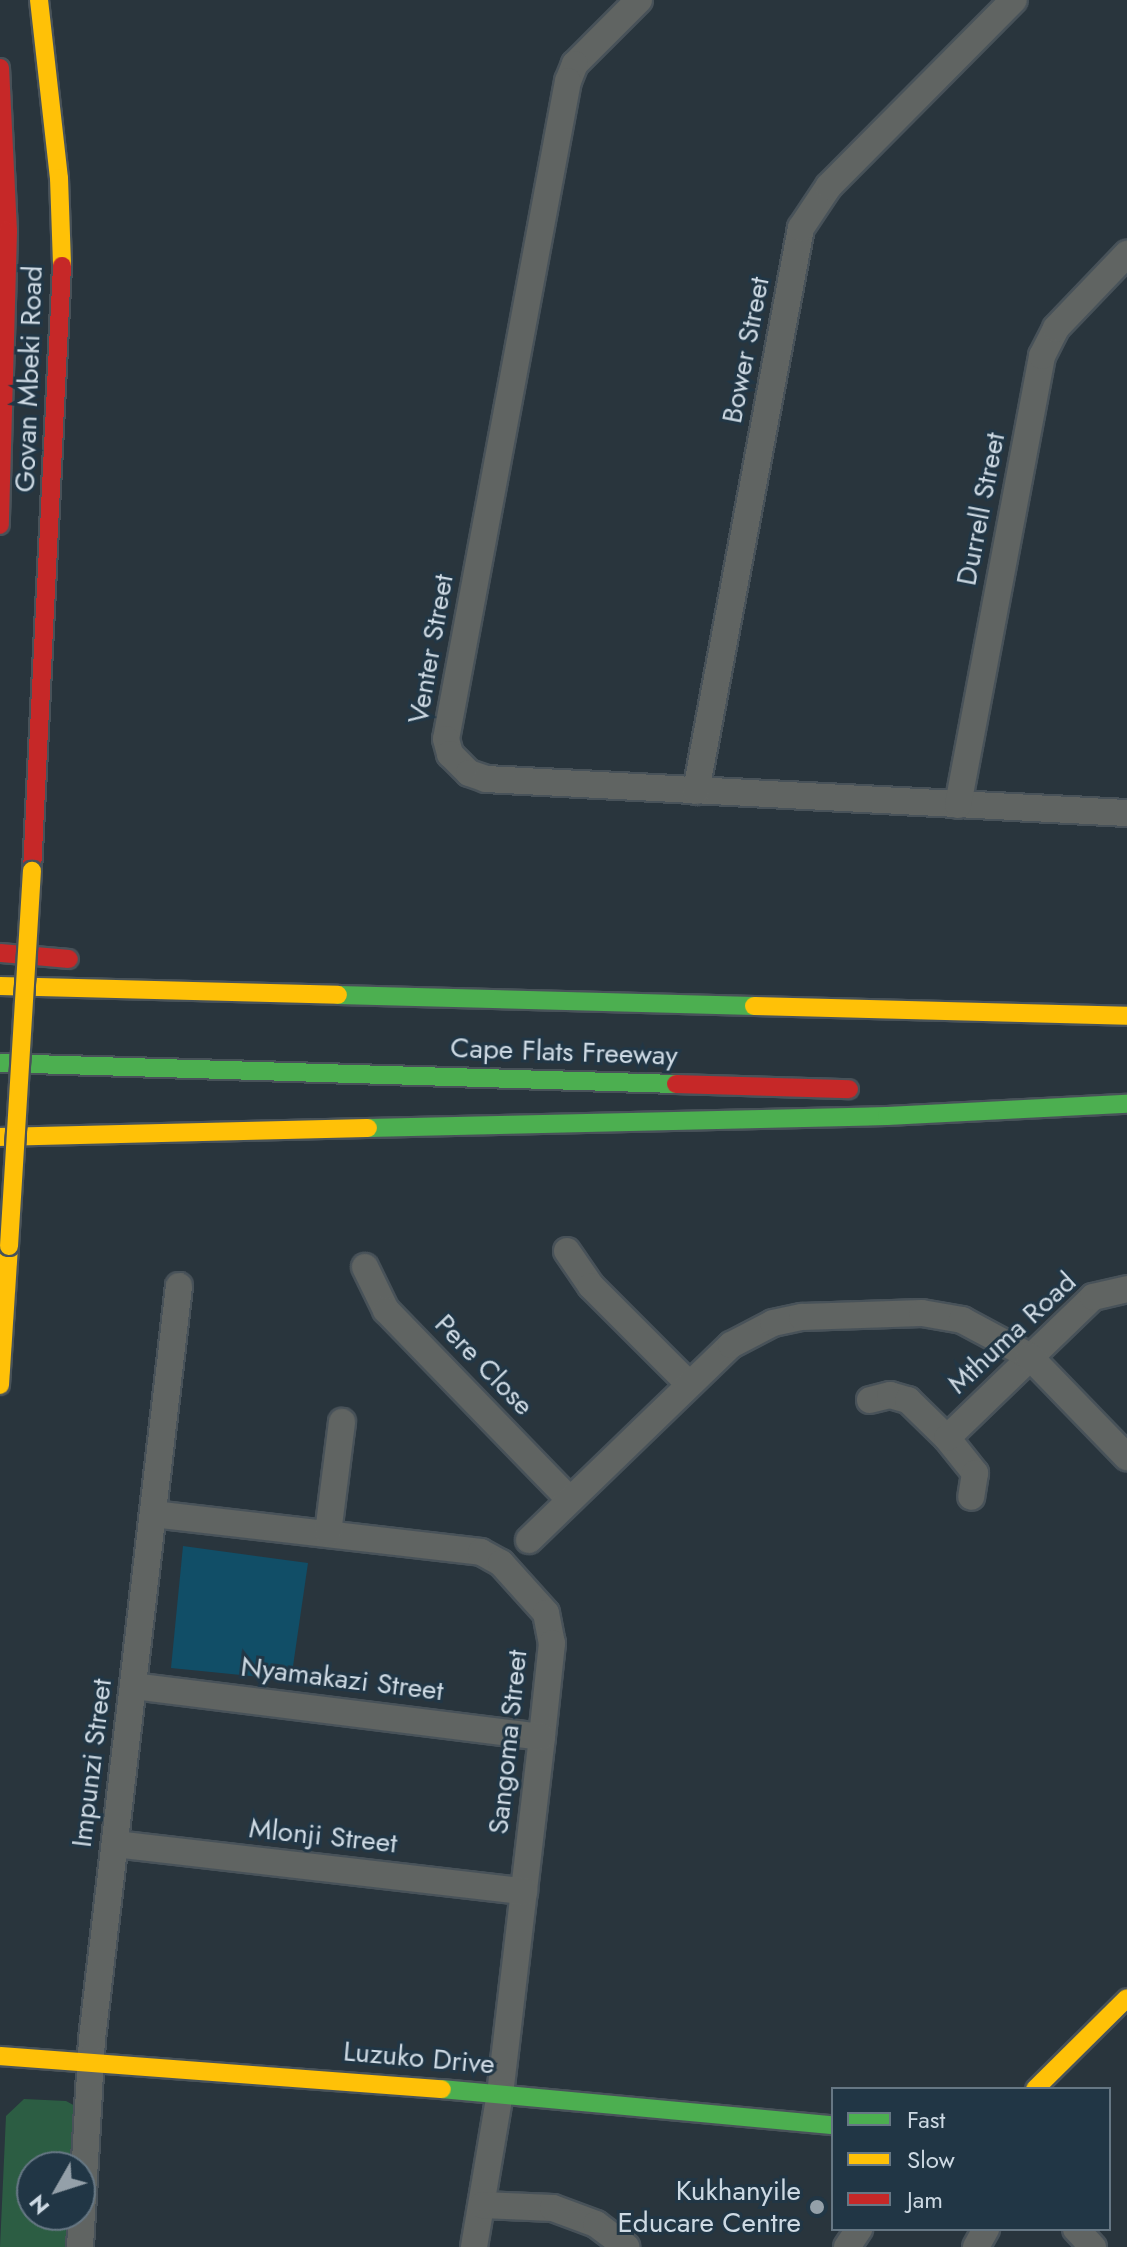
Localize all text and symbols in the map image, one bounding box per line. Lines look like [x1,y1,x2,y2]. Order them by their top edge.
street label: Govan Mbeki Road [8,265,50,493]
street label: Bower Street [715,274,777,426]
street label: Durrell Street [950,430,1012,588]
street label: Venter Street [401,572,461,726]
street label: Cape Flats Freeway [450,1031,678,1073]
street label: Mthuma Road [941,1265,1083,1401]
street label: Pere Close [428,1307,540,1423]
street label: Sangoma Street [482,1648,534,1836]
street label: Nyamakazi Street [239,1650,445,1708]
street label: Impunzi Street [65,1677,119,1849]
street label: Mlonji Street [247,1812,399,1860]
street label: Luzuko Drive [342,2035,496,2081]
legend [831,2087,1111,2231]
text: Fast [907,2102,945,2137]
text: Slow [907,2142,955,2177]
north arrow [16,2151,96,2231]
place label: Kukhanyile Educare Centre [617,2174,801,2240]
text: Jam [907,2182,943,2217]
text: N [21,2188,57,2222]
marker: Kukhanyile Educare Centre [808,2198,826,2216]

